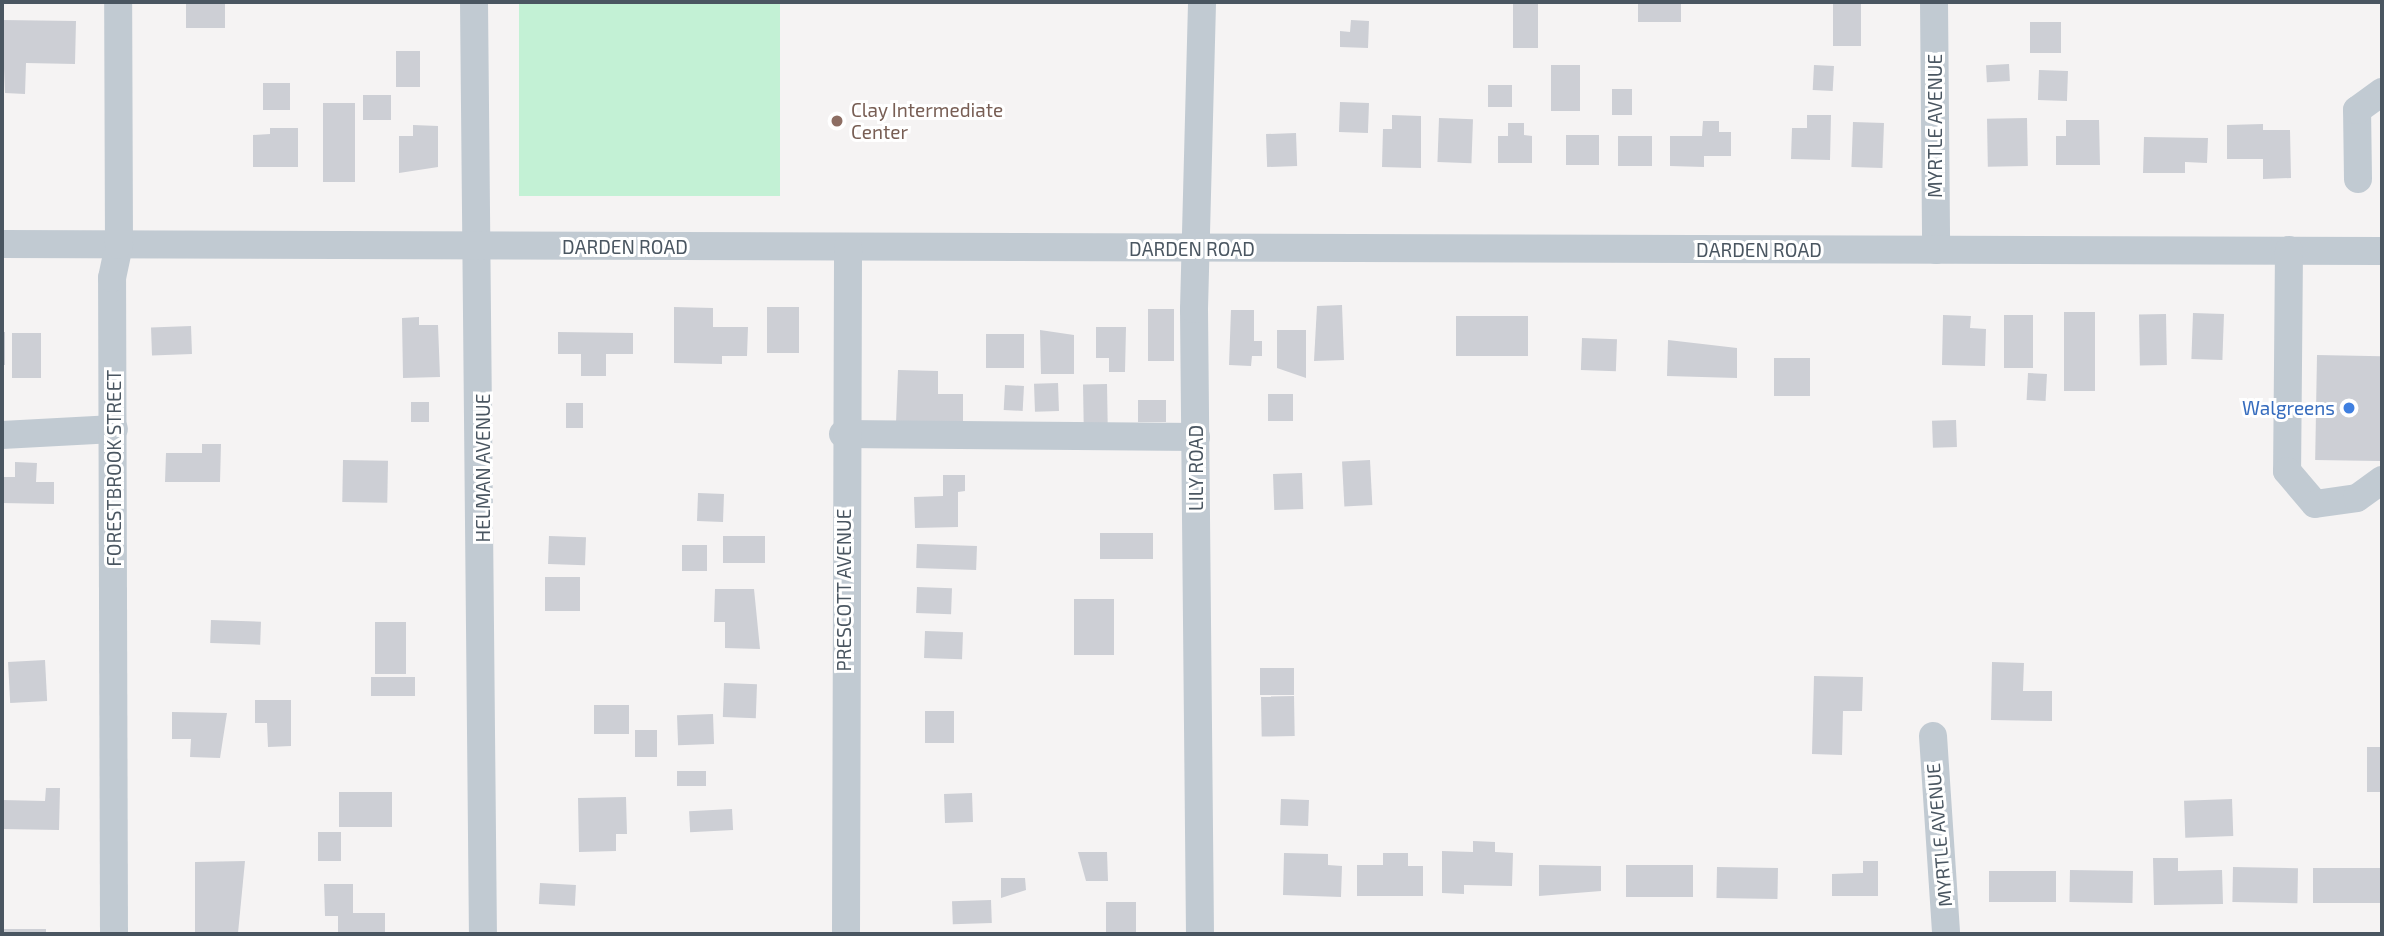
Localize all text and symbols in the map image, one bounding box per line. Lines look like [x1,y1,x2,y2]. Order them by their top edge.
street label: MYRTLE AVENUE [1924,54,1946,198]
place label: Clay Intermediate Center [851,99,1004,143]
marker: Clay Intermediate Center [829,113,845,129]
street label: DARDEN ROAD [562,236,688,258]
street label: DARDEN ROAD [1129,238,1255,260]
street label: DARDEN ROAD [1696,239,1822,261]
street label: FORESTBROOK STREET [103,369,125,567]
street label: HELMAN AVENUE [472,393,494,543]
place label: Walgreens [2242,397,2335,419]
marker: Walgreens [2341,400,2357,416]
street label: LILY ROAD [1185,425,1207,511]
street label: PRESCOTT AVENUE [833,508,855,672]
street label: MYRTLE AVENUE [1921,762,1957,908]

